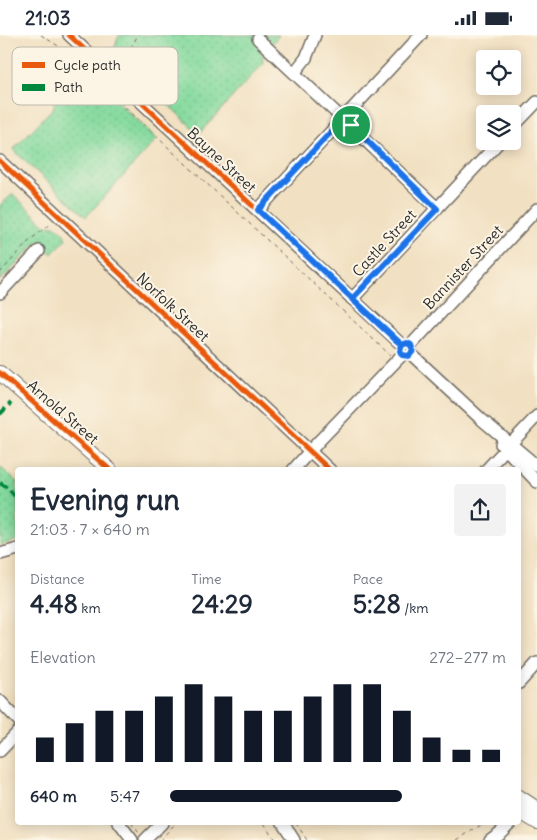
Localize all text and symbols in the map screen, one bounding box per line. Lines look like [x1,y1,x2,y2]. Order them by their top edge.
text: 21:03 [25,6,71,30]
legend [12,47,178,105]
map controls [476,50,521,150]
button: locate [476,50,521,95]
text: Cycle path [54,56,121,74]
text: Path [54,78,83,96]
pin [330,104,372,146]
button: layers [476,105,521,150]
icon: arrive [337,111,365,139]
street label: Bayne Street [184,123,260,197]
street label: Castle Street [348,205,420,281]
street label: Bannister Street [419,221,507,313]
street label: Norfolk Street [133,268,213,346]
street label: Arnold Street [23,376,103,448]
text: Evening run [30,482,180,518]
button: share [454,484,506,536]
text: 21:03 · 7 × 640 m [30,519,150,539]
text: Distance [30,570,85,588]
text: Time [191,570,222,588]
text: Pace [353,570,383,588]
text: 4.48 [30,588,78,620]
text: 24:29 [191,588,253,620]
text: 5:28 [353,588,401,620]
text: km [78,599,101,617]
text: /km [401,599,429,617]
text: Elevation [30,647,96,667]
text: 272–277 m [429,647,506,667]
text: 640 m [30,786,77,806]
text: 5:47 [110,786,140,806]

